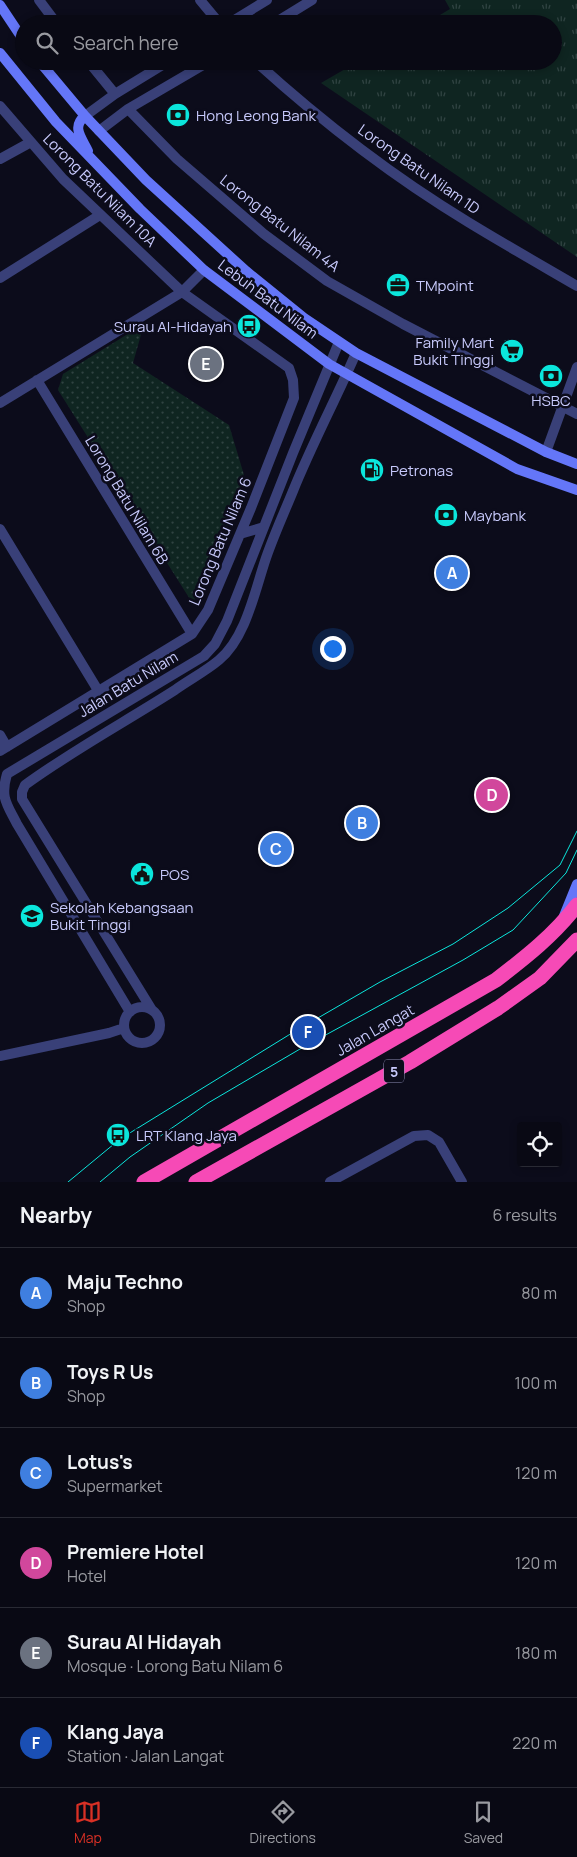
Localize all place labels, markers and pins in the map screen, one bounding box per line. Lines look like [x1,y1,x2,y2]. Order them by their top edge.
bank icon: Hong Leong Bank [165,102,191,128]
place label: Hong Leong Bank [196,105,316,126]
office icon: TMpoint [385,272,411,298]
place label: TMpoint [416,275,474,296]
bus stop icon: Surau Al-Hidayah [236,313,262,339]
place label: Surau Al-Hidayah [114,316,232,337]
place label: Family Mart Bukit Tinggi [413,332,494,370]
supermarket icon: Family Mart Bukit Tinggi [499,338,525,364]
pin: E [190,345,222,383]
bank icon: HSBC [538,363,564,389]
place label: HSBC [531,390,571,411]
fuel station icon: Petronas [359,457,385,483]
place label: Petronas [390,460,453,481]
bank icon: Maybank [433,502,459,528]
place label: Maybank [464,505,527,526]
pin: A [436,554,468,592]
pin: D [476,776,508,814]
pin: B [346,804,378,842]
pin: C [260,830,292,868]
public building icon: POS [129,861,155,887]
place label: POS [160,864,189,885]
place label: Sekolah Kebangsaan Bukit Tinggi [50,897,194,935]
school or university icon: Sekolah Kebangsaan Bukit Tinggi [19,903,45,929]
pin: F [292,1013,324,1051]
bus stop icon: LRT Klang Jaya [105,1122,131,1148]
place label: LRT Klang Jaya [136,1125,237,1146]

